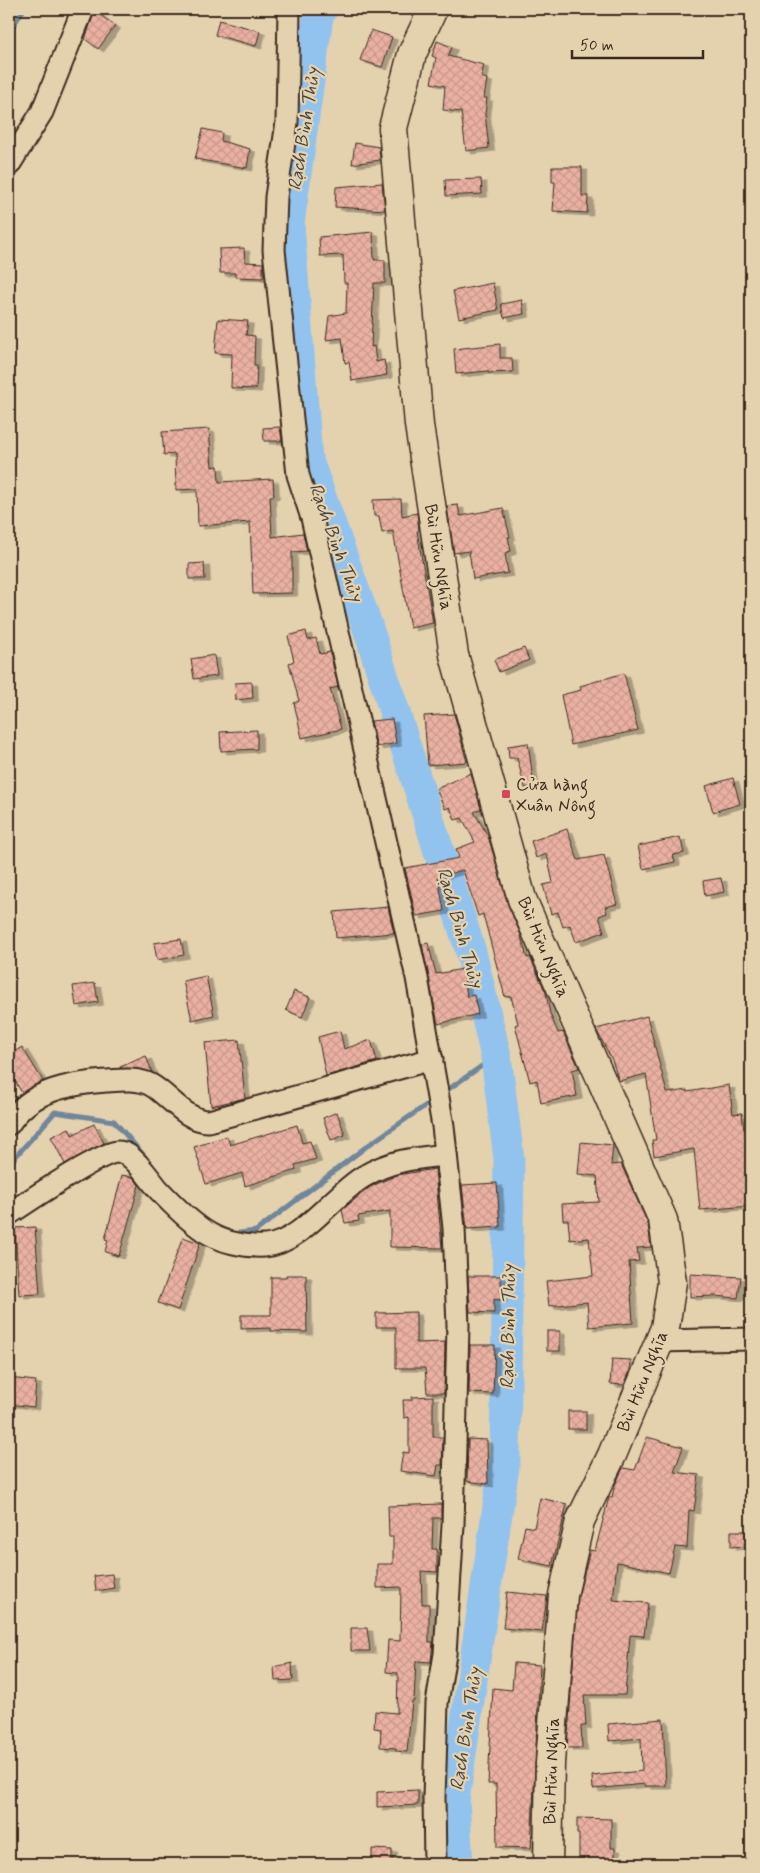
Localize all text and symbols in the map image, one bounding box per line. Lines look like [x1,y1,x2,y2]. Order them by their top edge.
scale bar [572,28,704,60]
text: 50 m [580,36,614,56]
water label: Rạch Bình Thủy [282,64,327,192]
water label: Rạch Bình Thủy [303,480,369,607]
street label: Bùi Hữu Nghĩa [416,502,458,612]
place label: Cửa hàng Xuân Nông [516,773,596,820]
marker: Cửa hàng Xuân Nông [500,788,512,800]
water label: Rạch Bình Thủy [430,864,489,992]
street label: Bùi Hữu Nghĩa [509,893,575,1002]
water label: Rạch Bình Thủy [495,1263,522,1389]
street label: Bùi Hữu Nghĩa [612,1327,676,1436]
water label: Rạch Bình Thủy [444,1664,489,1792]
street label: Bùi Hữu Nghĩa [538,1717,568,1825]

